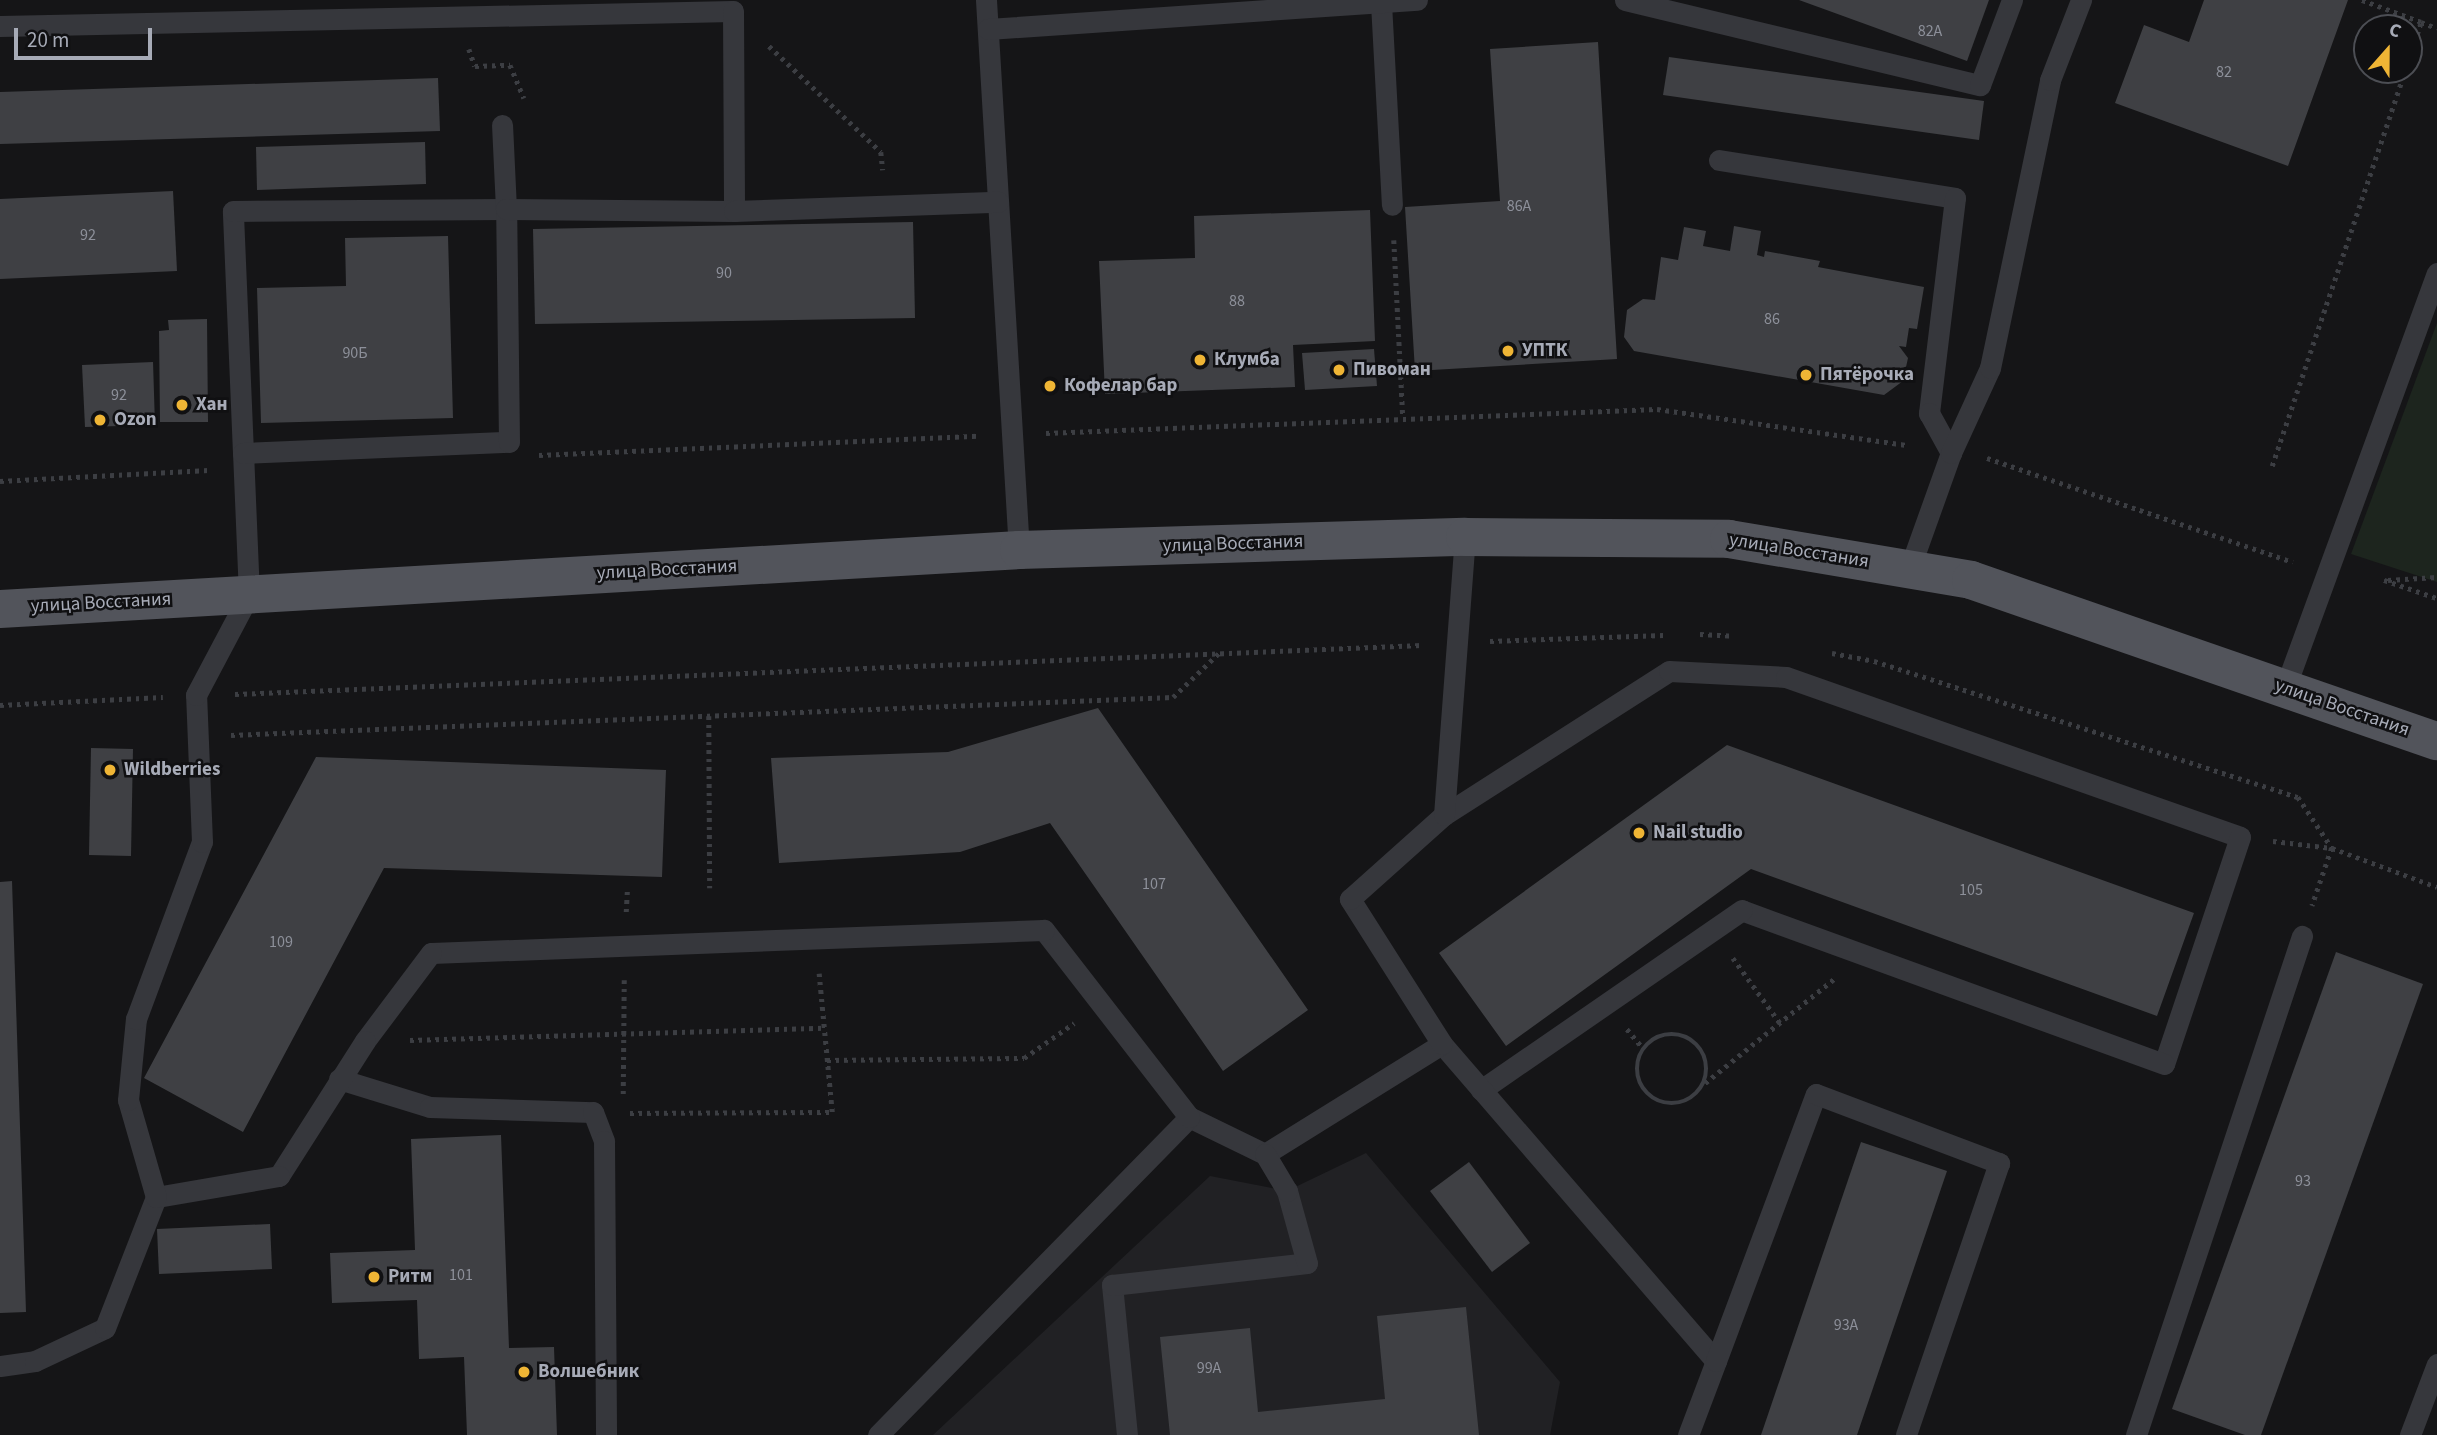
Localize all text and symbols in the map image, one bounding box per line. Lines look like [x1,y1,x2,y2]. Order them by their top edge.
scale bar [18,14,156,58]
north arrow [2353,14,2423,84]
text: С [2385,16,2405,45]
house number: 82А [1918,21,1942,41]
text: 20 m [27,25,69,55]
house number: 82 [2216,62,2232,82]
house number: 86А [1507,196,1531,216]
house number: 92 [80,225,96,245]
house number: 90 [716,263,732,283]
house number: 88 [1229,291,1245,311]
house number: 86 [1764,309,1780,329]
place label: УПТК [1522,340,1567,362]
house number: 90Б [342,343,368,363]
marker: УПТК [1500,343,1516,359]
place label: Клумба [1214,349,1280,371]
marker: Клумба [1192,352,1208,368]
place label: Пивоман [1353,359,1431,381]
marker: Пивоман [1331,362,1347,378]
place label: Пятёрочка [1820,364,1914,386]
marker: Пятёрочка [1798,367,1814,383]
place label: Кофелар бар [1064,375,1177,397]
marker: Кофелар бар [1042,378,1058,394]
house number: 92 [111,385,127,405]
place label: Хан [196,394,228,416]
marker: Хан [174,397,190,413]
place label: Ozon [114,409,157,431]
marker: Ozon [92,412,108,428]
street label: улица Восстания [1728,529,1870,573]
street label: улица Восстания [1162,530,1304,558]
street label: улица Восстания [596,555,738,585]
street label: улица Восстания [30,588,172,618]
street label: улица Восстания [2272,674,2412,742]
place label: Wildberries [124,759,220,781]
marker: Wildberries [102,762,118,778]
place label: Nail studio [1653,822,1743,844]
marker: Nail studio [1631,825,1647,841]
house number: 107 [1142,874,1166,894]
house number: 105 [1959,880,1983,900]
house number: 109 [269,932,293,952]
house number: 93 [2295,1171,2311,1191]
house number: 101 [449,1265,473,1285]
place label: Ритм [388,1266,432,1288]
marker: Ритм [366,1269,382,1285]
house number: 93А [1834,1315,1858,1335]
house number: 99А [1197,1358,1221,1378]
place label: Волшебник [538,1361,639,1383]
marker: Волшебник [516,1364,532,1380]

